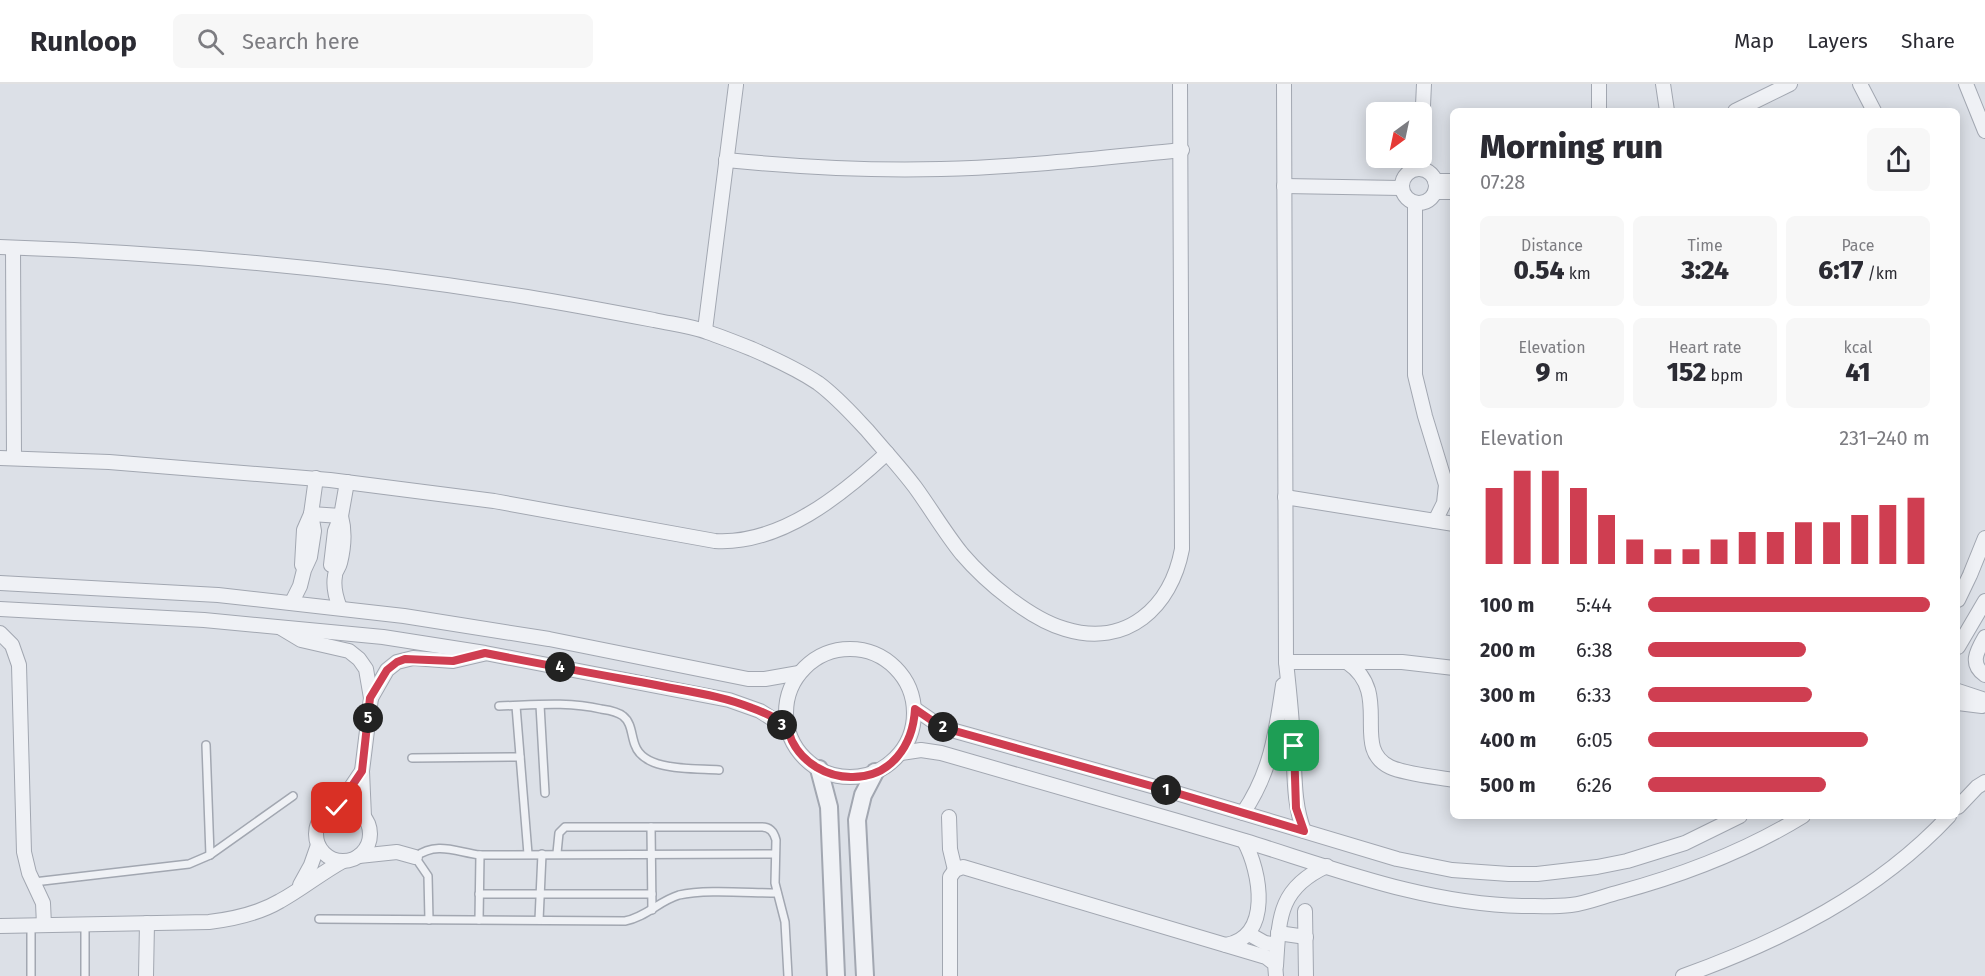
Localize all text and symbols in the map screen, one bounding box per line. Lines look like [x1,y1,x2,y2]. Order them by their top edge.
search box [173,14,593,68]
text: Runloop [30,25,137,58]
icon: search [194,25,227,58]
text: Search here [242,28,360,55]
text: Map [1734,28,1774,54]
text: Layers [1807,28,1868,54]
text: Share [1901,28,1955,54]
north arrow [1366,102,1432,168]
map controls [1366,102,1432,168]
text: Morning run [1480,127,1663,167]
button: share [1867,128,1930,191]
text: 07:28 [1480,170,1525,194]
text: Distance [1521,236,1583,255]
text: Time [1687,236,1723,255]
text: Pace [1841,236,1875,255]
text: 0.54 [1513,255,1564,286]
text: 3:24 [1681,255,1729,286]
text: 6:17 [1818,255,1863,286]
text: km [1564,264,1591,283]
text: /km [1863,264,1898,283]
text: Elevation [1518,338,1586,357]
text: Heart rate [1669,338,1741,357]
text: kcal [1844,338,1872,357]
text: 9 [1536,357,1550,388]
text: 152 [1667,357,1706,388]
text: 41 [1845,357,1871,388]
text: m [1550,366,1568,385]
text: bpm [1706,366,1743,385]
text: Elevation [1480,426,1564,450]
text: 231–240 m [1839,426,1930,450]
text: 100 m [1480,593,1534,617]
text: 5:44 [1576,593,1612,617]
text: 200 m [1480,638,1535,662]
text: 6:38 [1576,638,1613,662]
pin: 4 [545,652,575,682]
text: 4 [555,657,565,676]
text: 300 m [1480,683,1535,707]
text: 6:33 [1576,683,1612,707]
pin: 5 [353,703,383,733]
text: 5 [364,708,372,727]
pin: 3 [767,710,797,740]
pin: 2 [928,712,958,742]
text: 3 [778,715,786,734]
text: 2 [939,717,947,736]
pin [1268,720,1319,771]
text: 400 m [1480,728,1536,752]
text: 6:05 [1576,728,1613,752]
icon: arrive [1277,729,1310,762]
text: 500 m [1480,773,1536,797]
text: 6:26 [1576,773,1612,797]
pin: 1 [1151,775,1181,805]
text: 1 [1162,780,1170,799]
pin [311,782,362,833]
icon: check [320,791,353,824]

